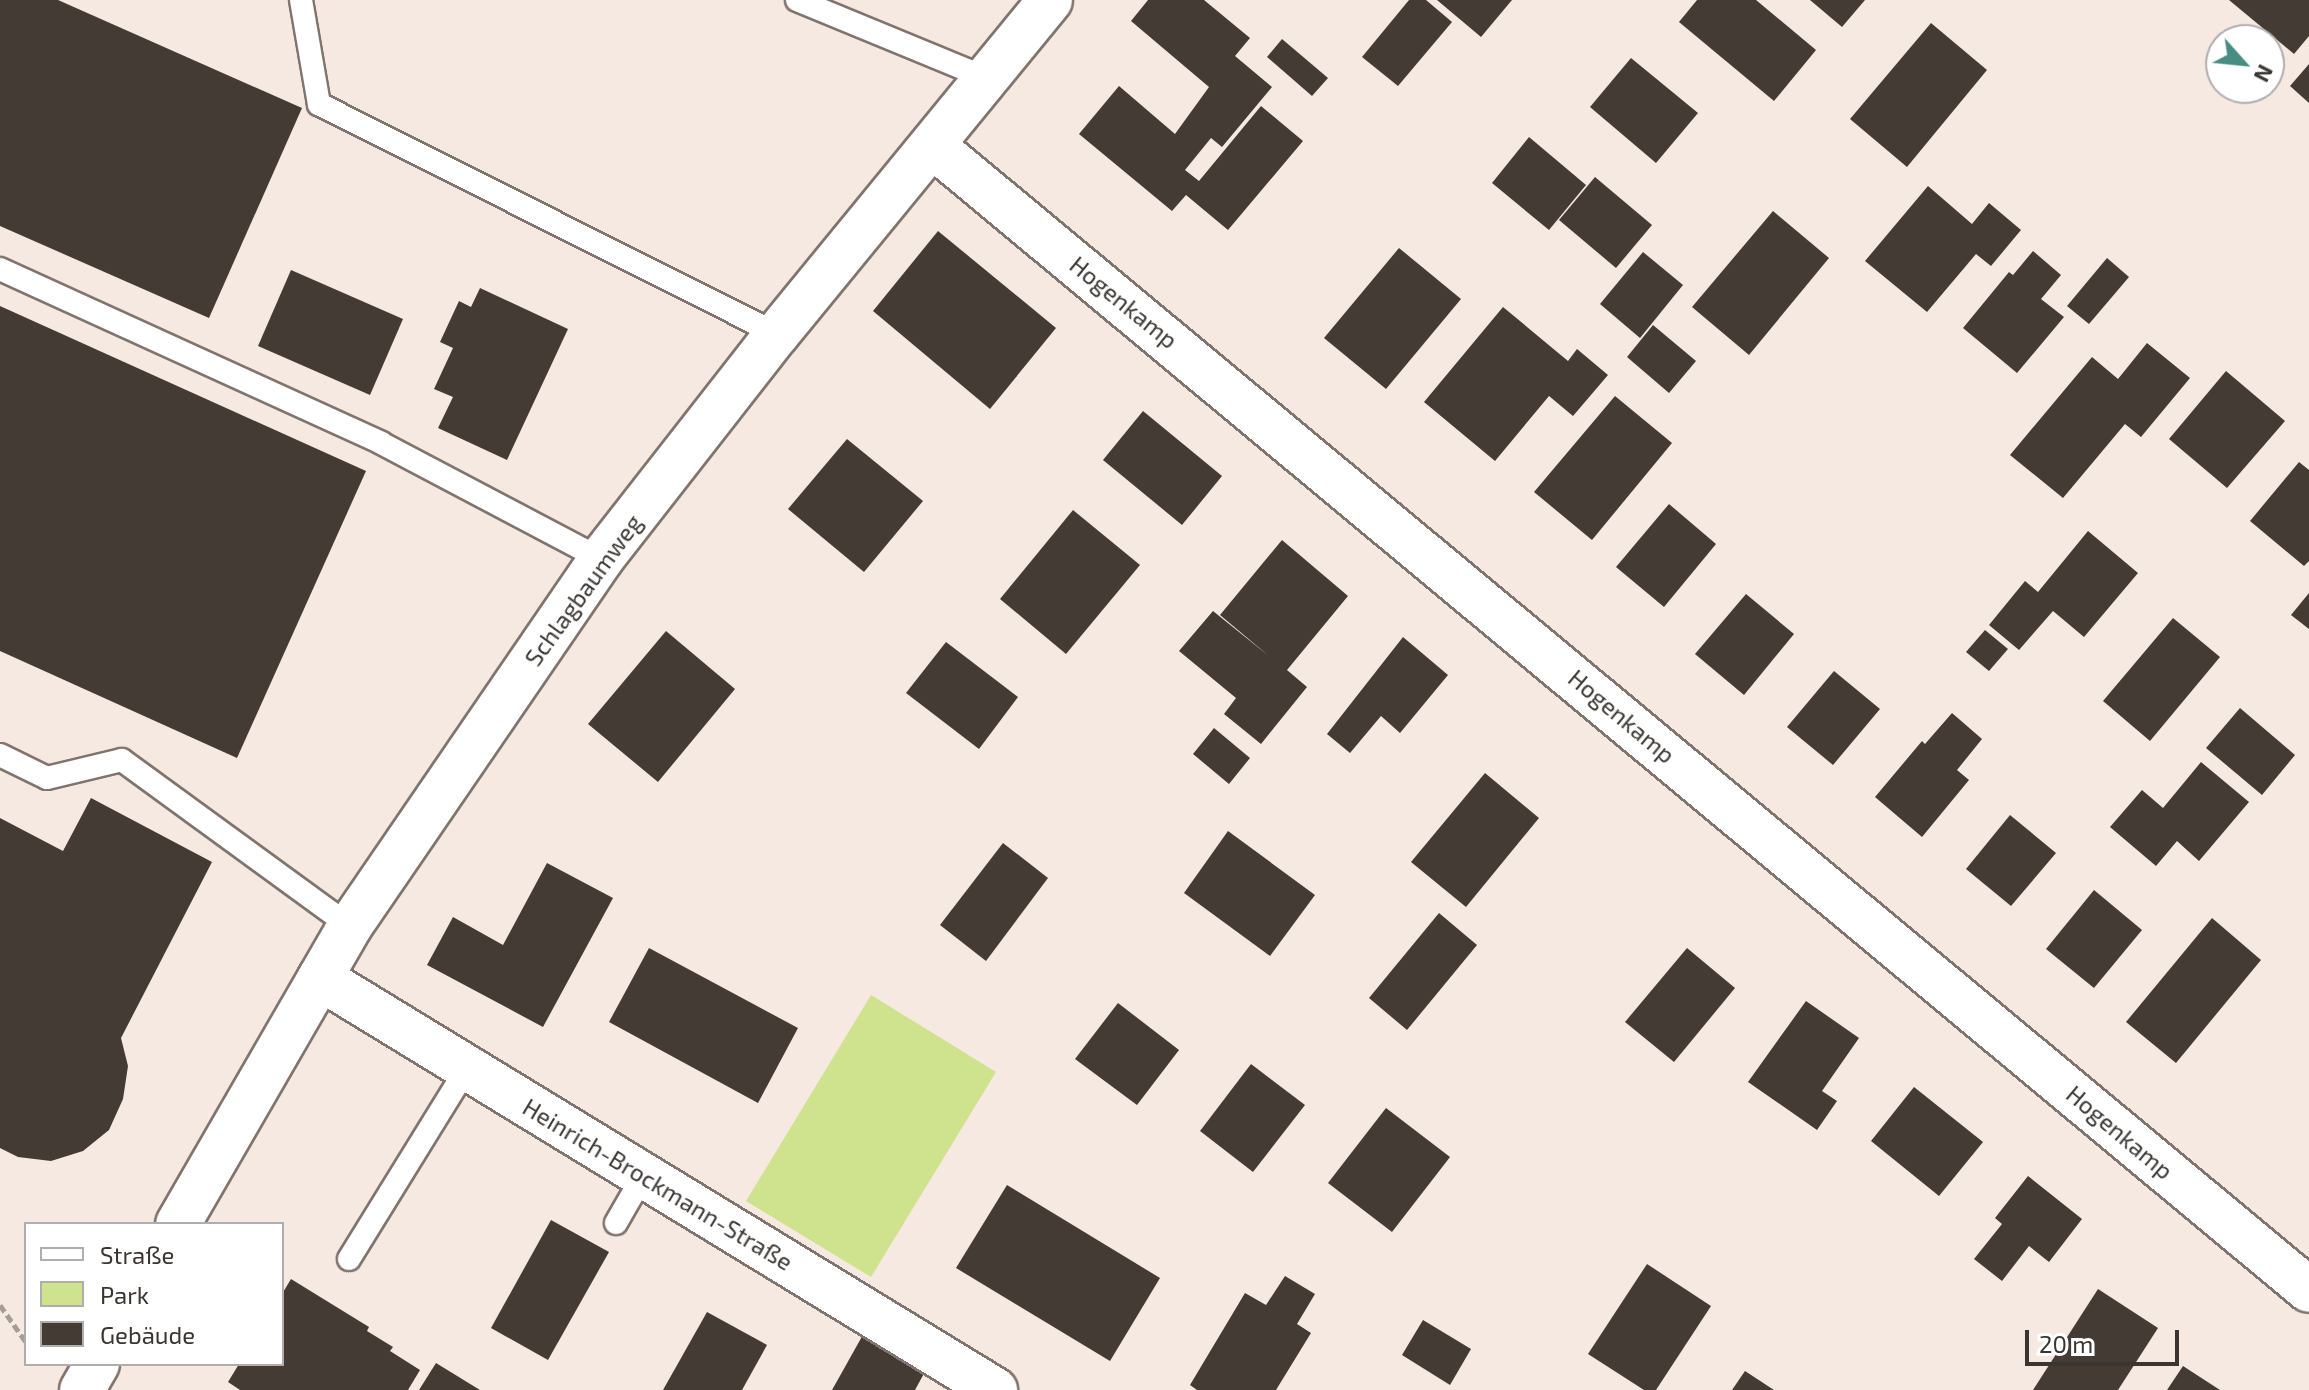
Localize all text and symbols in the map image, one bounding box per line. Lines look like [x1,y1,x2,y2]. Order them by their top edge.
north arrow [2205,24,2285,104]
text: N [2249,61,2280,87]
street label: Hogenkamp [1064,250,1184,354]
street label: Schlagbaumweg [518,509,648,671]
street label: Hogenkamp [1563,663,1681,769]
street label: Hogenkamp [2061,1079,2179,1185]
street label: Heinrich-Brockmann-Straße [518,1092,798,1276]
legend [24,1222,284,1366]
text: Straße [100,1240,174,1269]
text: Park [100,1280,149,1309]
scale bar [2029,1314,2183,1364]
text: Gebäude [100,1320,195,1349]
text: 20 m [2039,1329,2093,1358]

